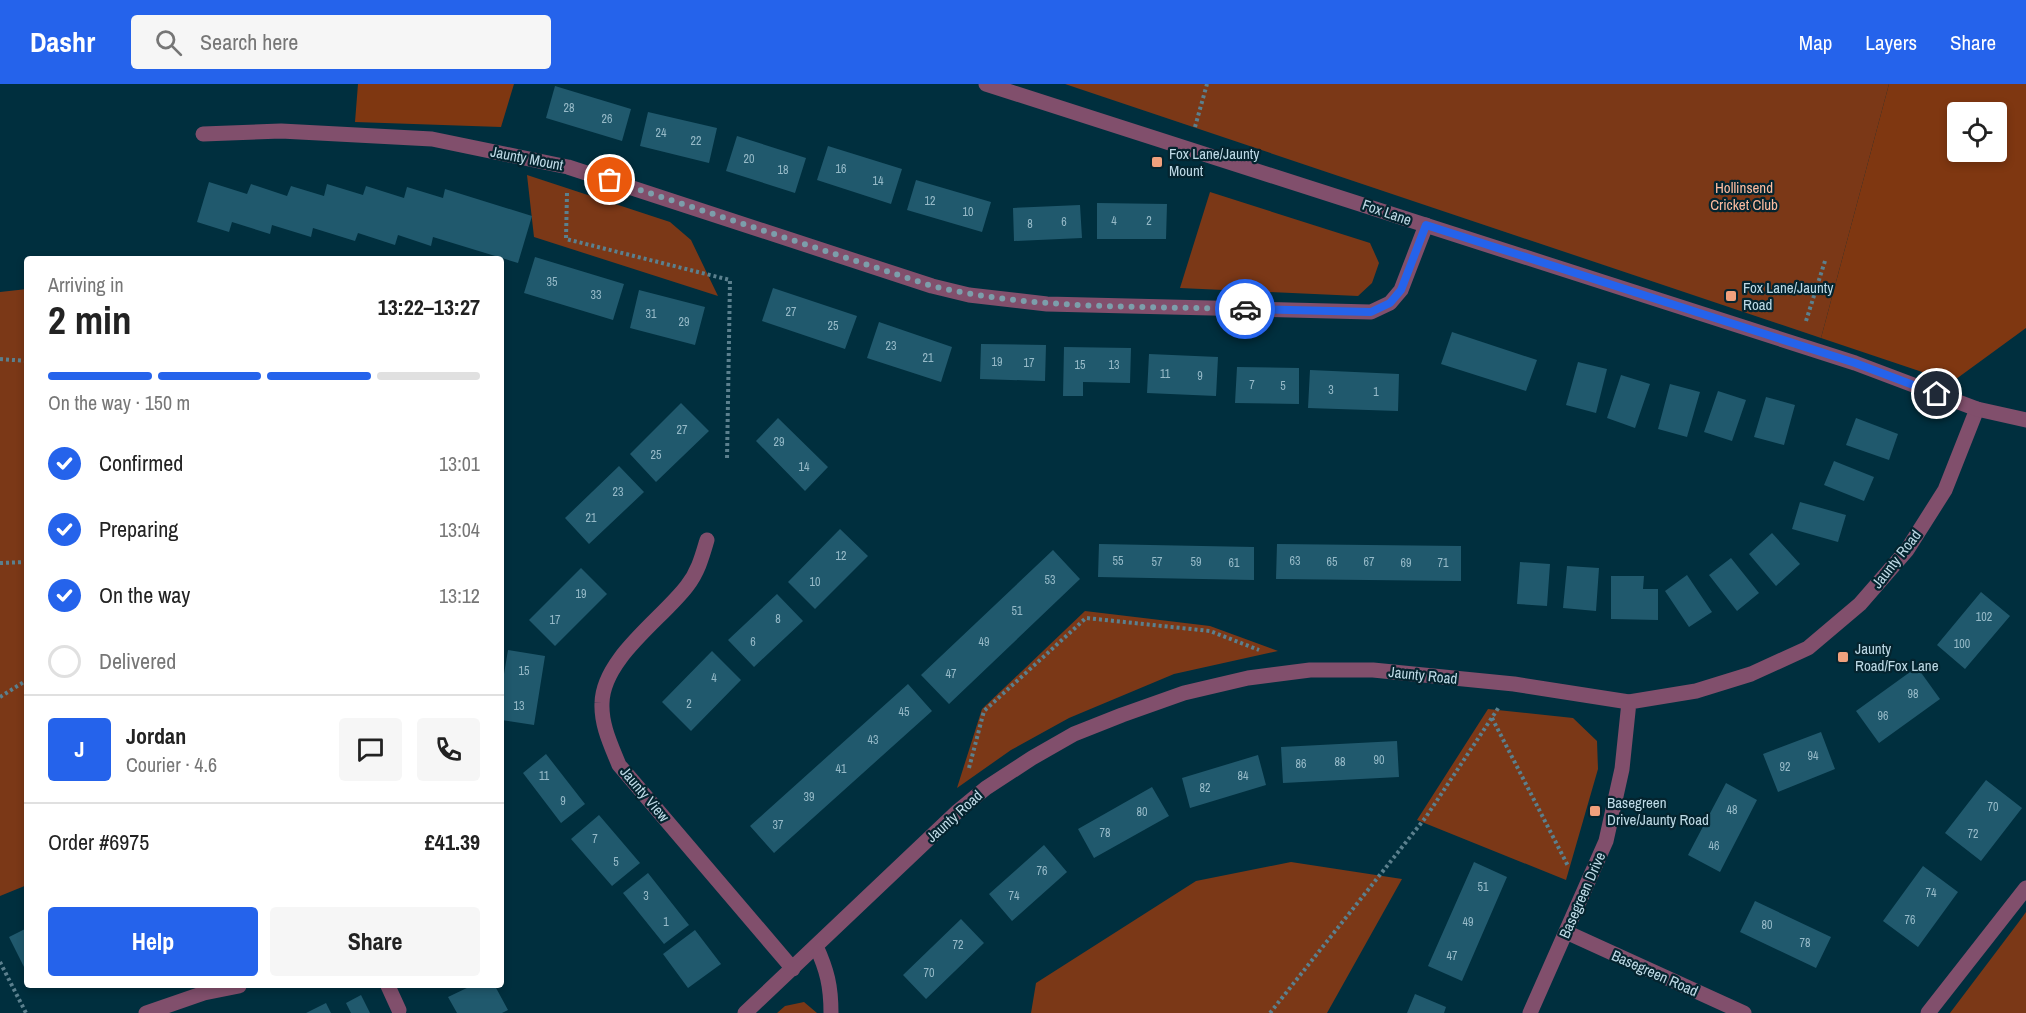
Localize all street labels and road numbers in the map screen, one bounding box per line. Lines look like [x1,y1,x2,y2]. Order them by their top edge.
street label: Jaunty Mount [489,141,566,175]
street label: Fox Lane [1360,194,1415,230]
street label: Jaunty Road [1866,525,1926,593]
street label: Jaunty Road [1388,661,1458,689]
street label: Jaunty View [615,762,675,826]
street label: Jaunty Road [921,785,987,847]
street label: Basegreen Drive [1554,848,1610,941]
street label: Basegreen Road [1609,945,1701,1001]

